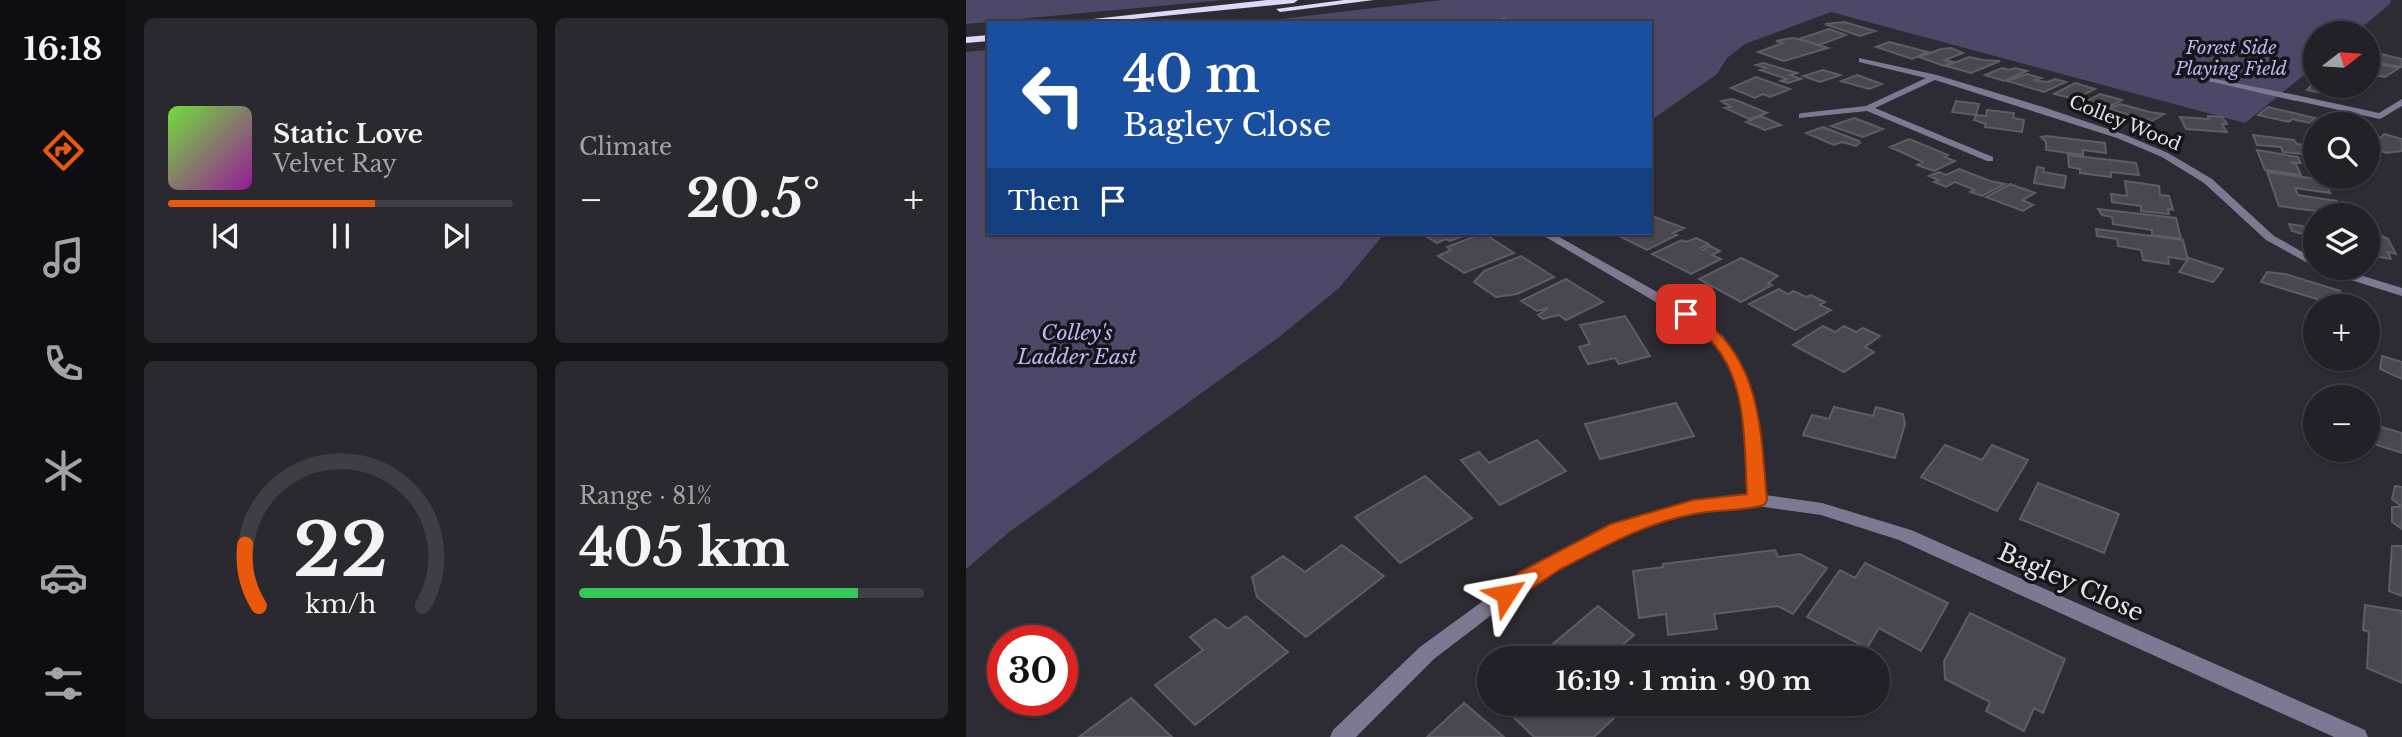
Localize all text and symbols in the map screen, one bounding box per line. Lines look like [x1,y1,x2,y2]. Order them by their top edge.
north arrow [2303,21,2380,98]
map controls [2303,21,2380,462]
text: 16:18 [24,29,102,69]
park label: Forest Side Playing Field [2174,37,2287,80]
text: 40 m [1123,44,1260,105]
icon: left [1008,49,1099,140]
street label: Colley Wood [2066,91,2184,155]
text: Bagley Close [1123,105,1331,145]
button: search [2303,112,2380,189]
text: Static Love [273,118,423,150]
icon: directions [39,126,88,175]
text: Climate [579,133,672,161]
text: Velvet Ray [273,150,397,178]
text: 20.5° [686,167,820,231]
text: − [579,176,603,223]
text: + [903,176,924,223]
icon: arrive [1094,182,1132,220]
text: Then [1008,185,1080,217]
button: layers [2303,203,2380,280]
icon: previous [207,217,245,255]
icon: pause [322,217,360,255]
icon: next [437,217,475,255]
icon: music [39,233,88,282]
pin [1656,284,1716,344]
button: + [2303,294,2380,371]
icon: arrive [1667,295,1705,333]
park label: Colley's Ladder East [1016,320,1137,370]
icon: phone [39,339,88,388]
button: − [2303,385,2380,462]
icon: climate [39,446,88,495]
text: Range · 81% [579,482,712,510]
text: 22 [293,505,388,596]
text: 405 km [579,516,790,580]
street label: Bagley Close [1994,537,2148,627]
icon: car [39,553,88,602]
position arrow [1469,557,1543,631]
text: km/h [305,589,376,620]
speed limit sign: 30 [987,625,1078,716]
icon: filters [39,659,88,708]
text: 16:19 · 1 min · 90 m [1556,665,1811,697]

